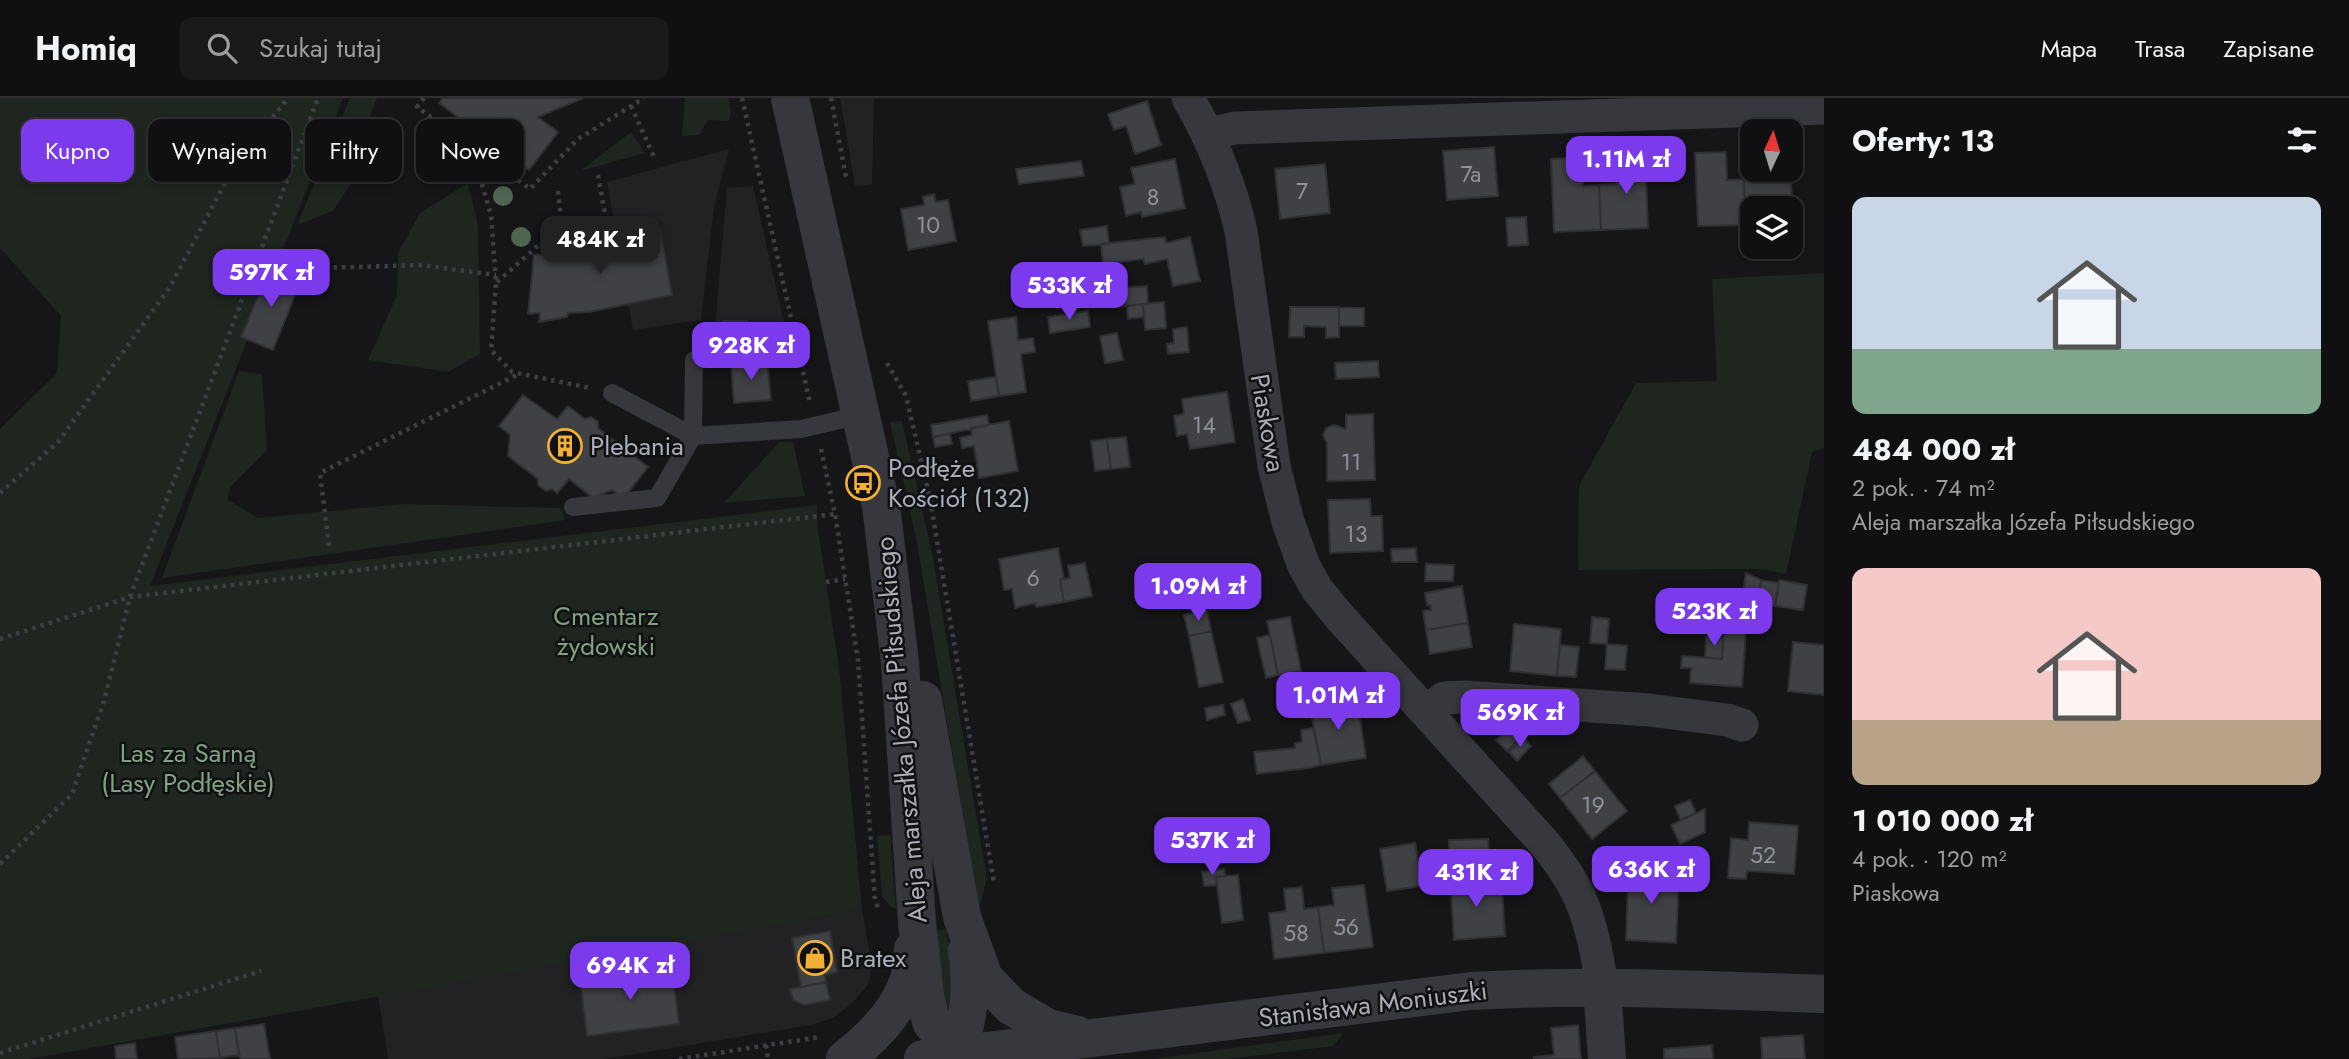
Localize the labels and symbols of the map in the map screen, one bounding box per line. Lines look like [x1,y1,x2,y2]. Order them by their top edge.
north arrow [1740,119,1802,182]
pin: 1.11M zł [1554,136,1698,196]
house number: 7a [1461,157,1481,191]
house number: 7 [1296,174,1308,208]
house number: 8 [1147,180,1159,214]
house number: 10 [916,208,940,242]
pin: 484K zł [535,216,665,276]
pin: 597K zł [206,250,336,309]
pin: 533K zł [1004,262,1134,322]
pin: 928K zł [686,322,816,382]
street label: Piaskowa [1241,371,1295,475]
house number: 14 [1192,408,1216,442]
building icon: Plebania [546,427,584,465]
place label: Plebania [590,427,684,465]
house number: 11 [1341,445,1361,479]
place label: Podłęże Kościół (132) [888,449,1031,517]
bus stop icon: Podłęże Kościół (132) [844,464,882,502]
house number: 13 [1345,517,1367,551]
street label: Aleja marszałka Józefa Piłsudskiego [865,535,937,925]
house number: 6 [1026,561,1040,595]
pin: 1.09M zł [1126,564,1270,623]
pin: 523K zł [1649,588,1779,648]
park label: Cmentarz żydowski [553,597,659,665]
pin: 1.01M zł [1266,672,1410,732]
pin: 569K zł [1455,690,1585,749]
park label: Las za Sarną (Lasy Podłęskie) [101,734,275,802]
house number: 19 [1581,788,1605,822]
pin: 537K zł [1147,818,1277,877]
house number: 52 [1750,838,1776,872]
pin: 636K zł [1586,846,1716,906]
pin: 431K zł [1411,850,1541,909]
house number: 56 [1333,910,1359,944]
house number: 58 [1283,916,1309,950]
shop icon: Bratex [796,939,834,977]
place label: Bratex [840,939,906,977]
pin: 694K zł [565,942,695,1002]
street label: Stanisława Moniuszki [1256,971,1490,1037]

